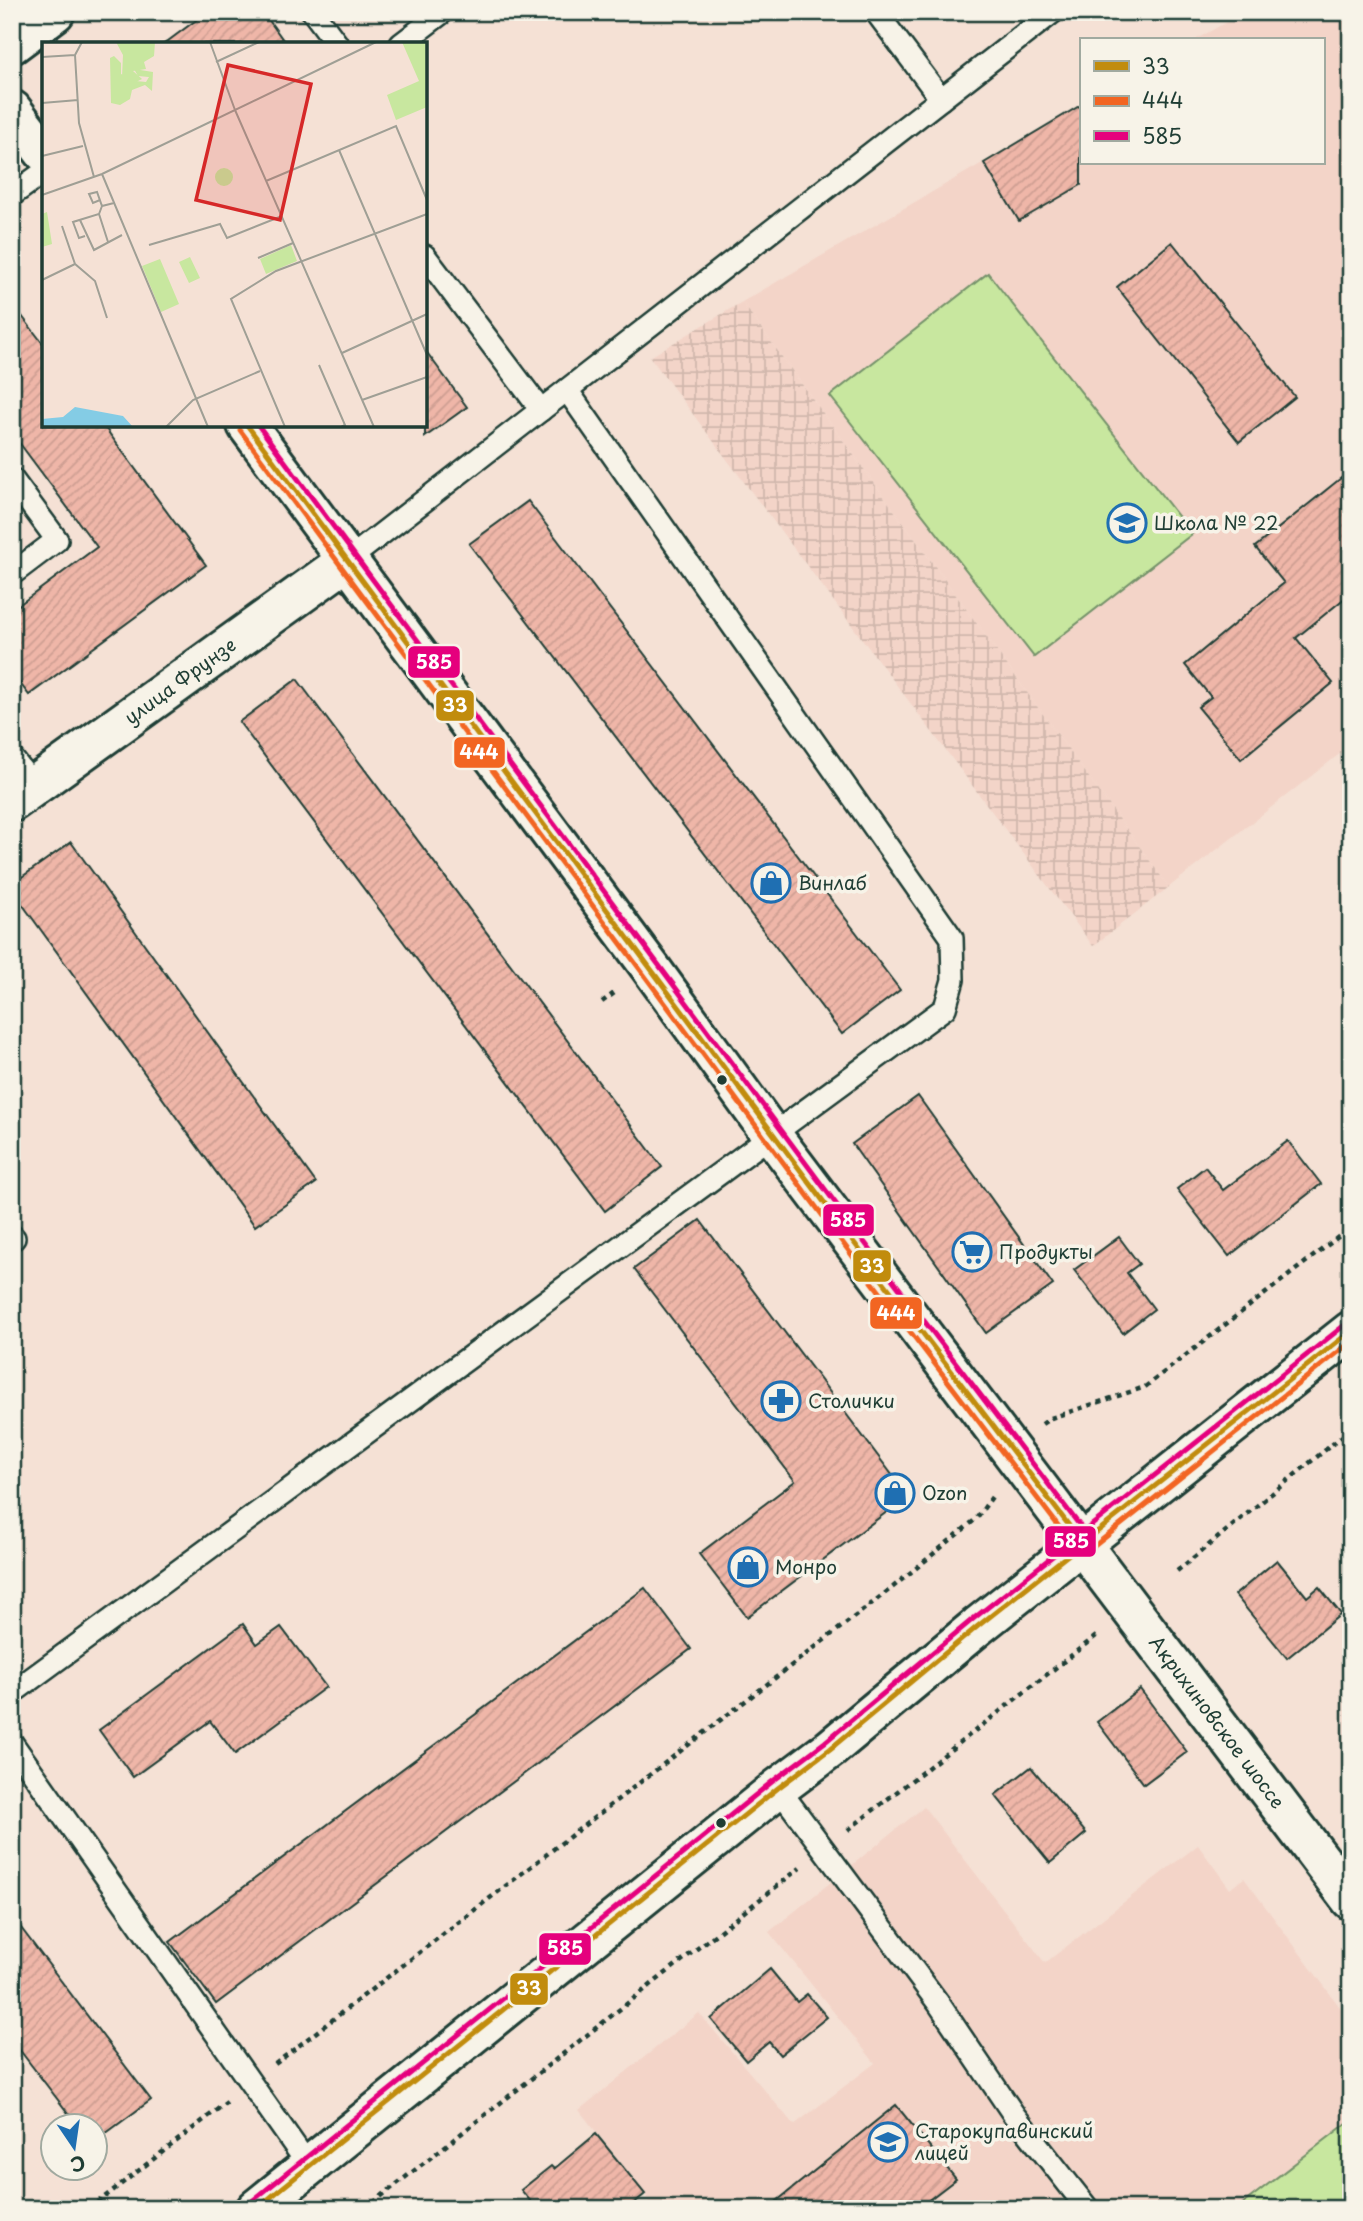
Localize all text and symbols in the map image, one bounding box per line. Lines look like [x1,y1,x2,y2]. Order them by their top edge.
legend [1080,38,1324,164]
inset map [42,42,427,427]
text: 33 [1142,49,1170,81]
text: 444 [1142,83,1184,115]
text: 585 [1142,119,1182,151]
school or university icon: Школа № 22 [1106,502,1148,544]
place label: Школа № 22 [1154,508,1279,536]
street label: улица Фрунзе [118,630,241,730]
line badge: 585 [407,645,461,679]
text: 585 [416,647,452,675]
line badge: 33 [435,689,475,722]
text: 33 [443,690,467,718]
line badge: 444 [453,736,506,769]
text: 444 [460,737,499,765]
shop icon: Винлаб [750,862,792,904]
place label: Винлаб [798,868,867,896]
unlabelled marker [715,1073,729,1087]
line badge: 585 [822,1203,875,1237]
text: 585 [830,1205,866,1233]
supermarket icon: Продукты [951,1231,993,1273]
place label: Продукты [999,1237,1093,1265]
line badge: 33 [852,1249,892,1283]
text: 33 [860,1251,884,1279]
line badge: 444 [869,1296,923,1330]
text: 444 [877,1298,916,1326]
pharmacy icon: Столички [760,1380,802,1422]
place label: Столички [808,1386,895,1414]
shop icon: Ozon [874,1472,916,1514]
place label: Ozon [922,1478,967,1506]
line badge: 585 [1044,1525,1097,1558]
text: 585 [1053,1526,1089,1554]
shop icon: Монро [727,1546,769,1588]
place label: Монро [775,1552,837,1580]
street label: Акрихиновское шоссе [1143,1629,1292,1814]
unlabelled marker [714,1816,728,1830]
line badge: 585 [538,1932,592,1966]
text: 585 [547,1933,583,1961]
line badge: 33 [509,1972,549,2006]
text: 33 [517,1973,541,2001]
north arrow [38,2112,108,2182]
place label: Старокупавинский лицей [914,2116,1093,2166]
school or university icon: Старокупавинский лицей [867,2121,909,2163]
text: С [68,2149,88,2180]

